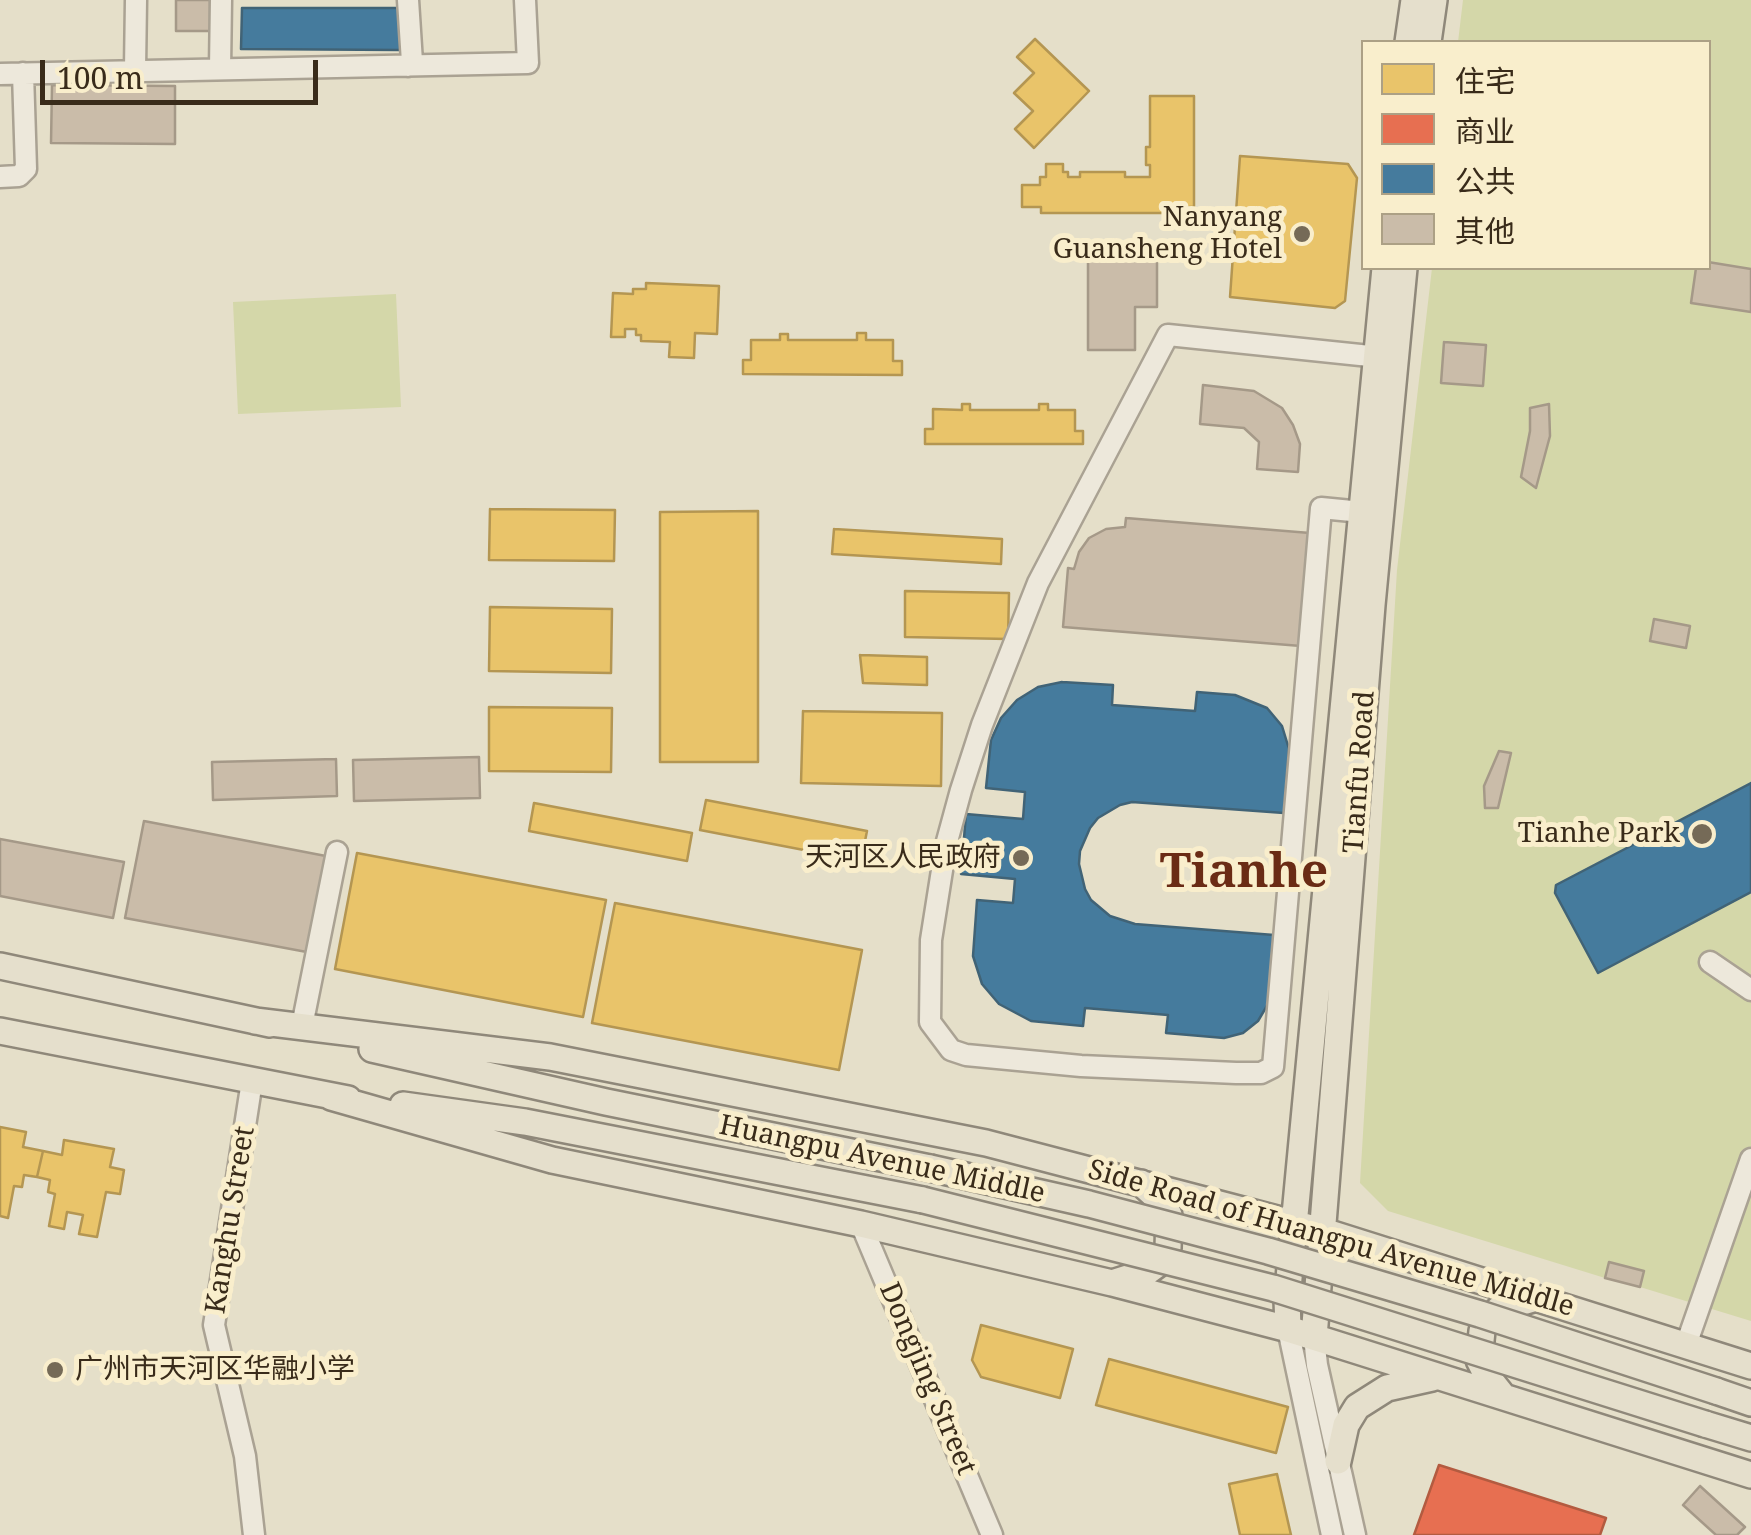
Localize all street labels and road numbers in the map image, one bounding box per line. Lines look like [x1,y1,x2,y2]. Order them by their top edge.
street label: Tianfu Road [1338,690,1382,854]
street label: Huangpu Avenue Middle [716,1109,1048,1211]
street label: Kanghu Street [200,1124,262,1316]
street label: Side Road of Huangpu Avenue Middle [1084,1153,1578,1325]
street label: Dongjing Street [871,1278,983,1480]

